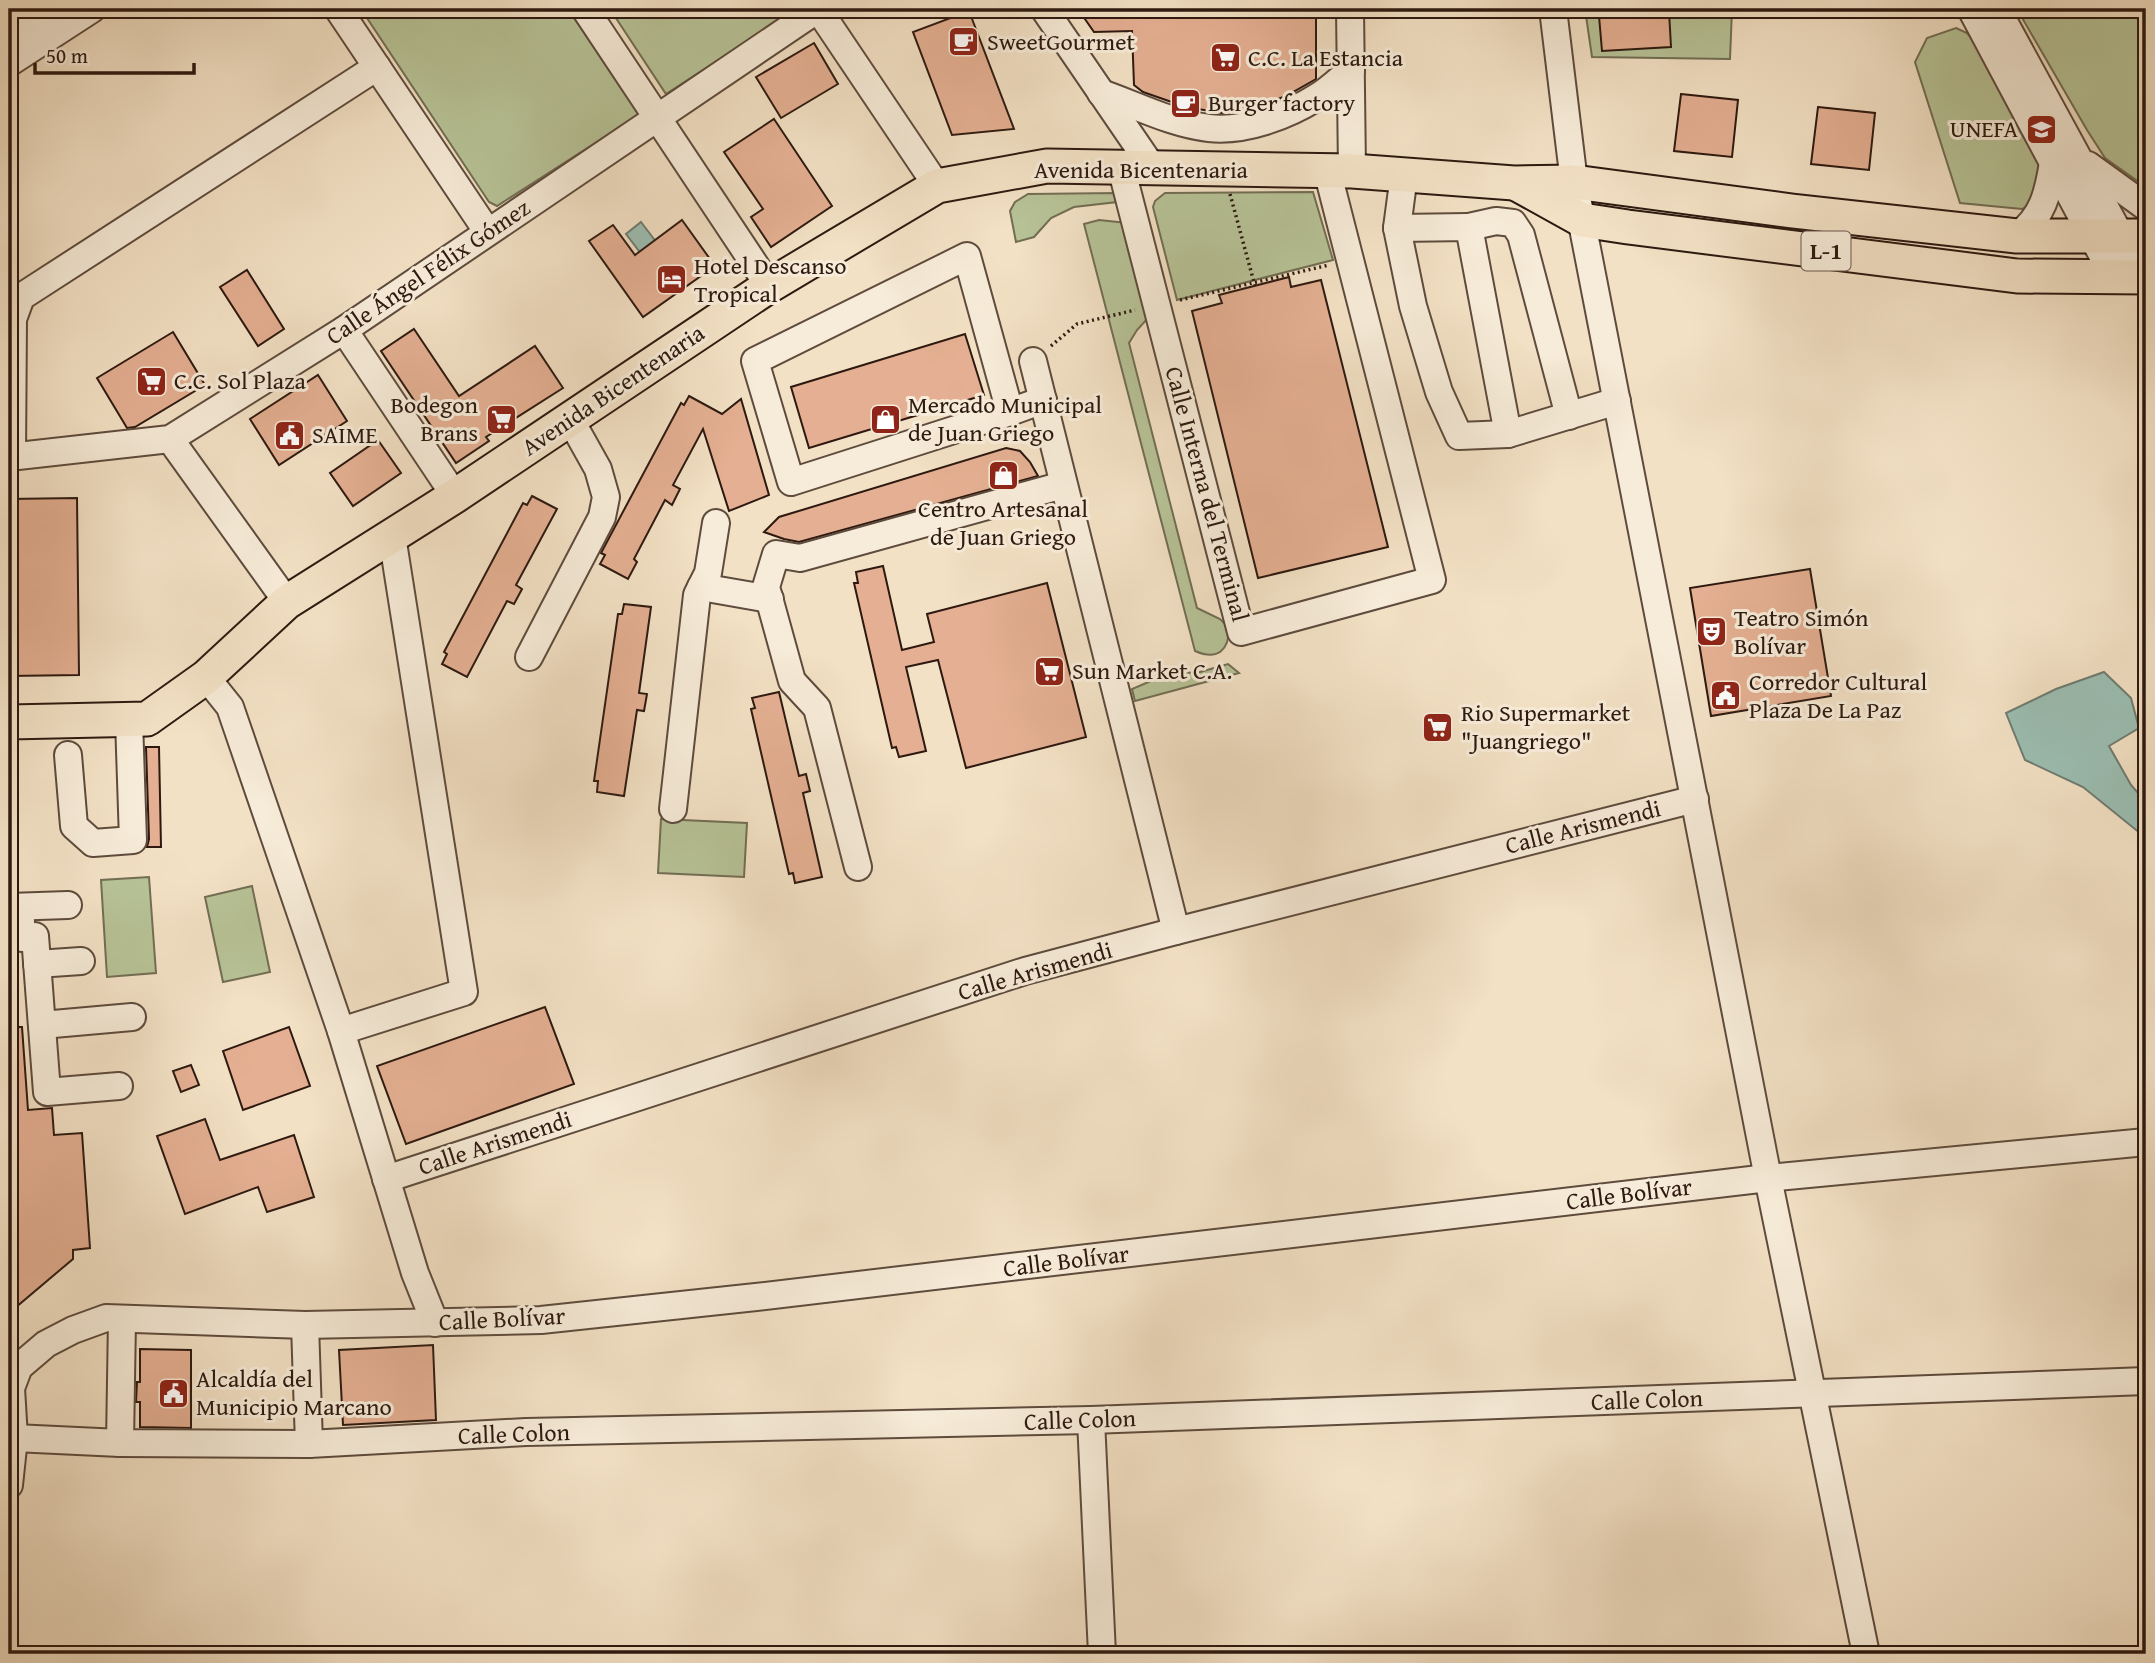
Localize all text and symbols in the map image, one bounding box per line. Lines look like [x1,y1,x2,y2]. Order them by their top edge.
place label: SweetGourmet [987,24,1135,59]
cafe icon: SweetGourmet [947,25,981,59]
scale bar [35,32,194,76]
text: 50 m [46,40,88,71]
place label: C.C. La Estancia [1248,40,1404,75]
supermarket icon: C.C. La Estancia [1208,41,1242,75]
place label: Burger factory [1208,85,1355,120]
cafe icon: Burger factory [1168,86,1202,120]
place label: UNEFA [1950,111,2018,146]
school or university icon: UNEFA [2024,112,2058,146]
street label: Avenida Bicentenaria [1034,152,1249,187]
street label: Calle Ángel Félix Gómez [319,190,537,353]
road number: L-1 [1801,232,1850,270]
place label: Hotel Descanso Tropical [694,248,847,311]
hotel icon: Hotel Descanso Tropical [654,263,688,297]
street label: Avenida Bicentenaria [514,315,712,464]
street label: Calle Interna del Terminal [1157,362,1258,626]
place label: C.C. Sol Plaza [174,363,306,398]
supermarket icon: C.C. Sol Plaza [134,364,168,398]
place label: Bodegon Brans [390,387,479,450]
place label: Mercado Municipal de Juan Griego [908,387,1102,450]
supermarket icon: Bodegon Brans [484,402,518,436]
shop icon: Mercado Municipal de Juan Griego [868,402,902,436]
place label: SAIME [312,417,377,452]
public building icon: SAIME [272,418,306,452]
shop icon: Centro Artesanal de Juan Griego [986,458,1020,492]
place label: Centro Artesanal de Juan Griego [918,491,1088,554]
place label: Teatro Simón Bolívar [1734,600,1869,663]
theatre icon: Teatro Simón Bolívar [1694,615,1728,649]
place label: Sun Market C.A. [1072,653,1232,688]
supermarket icon: Sun Market C.A. [1032,654,1066,688]
place label: Corredor Cultural Plaza De La Paz [1749,664,1927,727]
public building icon: Corredor Cultural Plaza De La Paz [1709,679,1743,713]
place label: Rio Supermarket "Juangriego" [1461,695,1631,758]
supermarket icon: Rio Supermarket "Juangriego" [1421,710,1455,744]
street label: Calle Arismendi [1501,790,1665,863]
street label: Calle Arismendi [954,932,1116,1009]
street label: Calle Arismendi [414,1101,576,1184]
street label: Calle Bolívar [1564,1168,1694,1219]
street label: Calle Bolívar [1001,1235,1131,1286]
street label: Calle Bolívar [438,1298,566,1339]
place label: Alcaldía del Municipio Marcano [196,1361,392,1424]
public building icon: Alcaldía del Municipio Marcano [156,1376,190,1410]
street label: Calle Colon [1590,1380,1704,1419]
street label: Calle Colon [1023,1400,1137,1439]
street label: Calle Colon [457,1414,571,1453]

